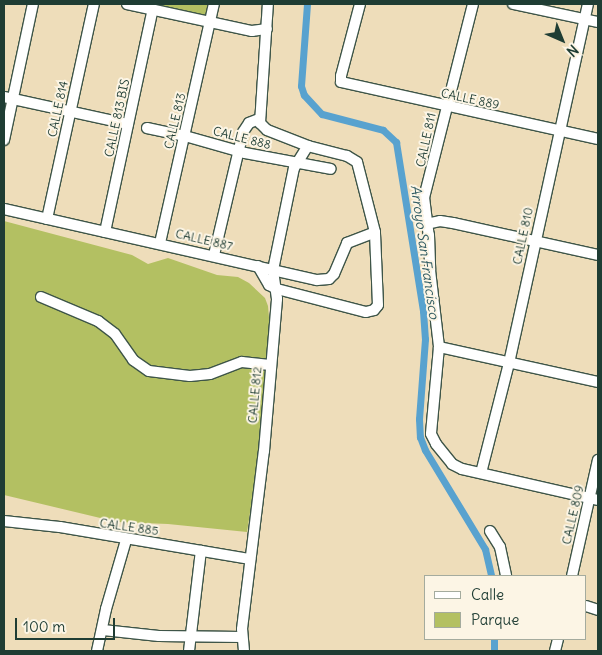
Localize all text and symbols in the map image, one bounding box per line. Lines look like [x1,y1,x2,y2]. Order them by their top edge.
north arrow [537,15,587,65]
text: N [563,41,582,61]
street label: CALLE 813 BIS [102,78,132,158]
street label: CALLE 814 [45,80,71,138]
street label: CALLE 889 [440,86,500,112]
street label: CALLE 813 [162,92,188,150]
street label: CALLE 811 [413,112,439,168]
street label: CALLE 888 [211,124,273,152]
water label: Arroyo San Francisco [407,184,443,320]
street label: CALLE 810 [510,206,536,266]
street label: CALLE 887 [174,226,234,254]
street label: CALLE 812 [245,366,265,424]
street label: CALLE 809 [559,484,587,546]
street label: CALLE 885 [99,516,159,538]
legend [424,575,587,640]
text: Calle [471,585,504,604]
scale bar [18,608,118,640]
text: Parque [471,610,519,629]
text: 100 m [23,617,65,636]

